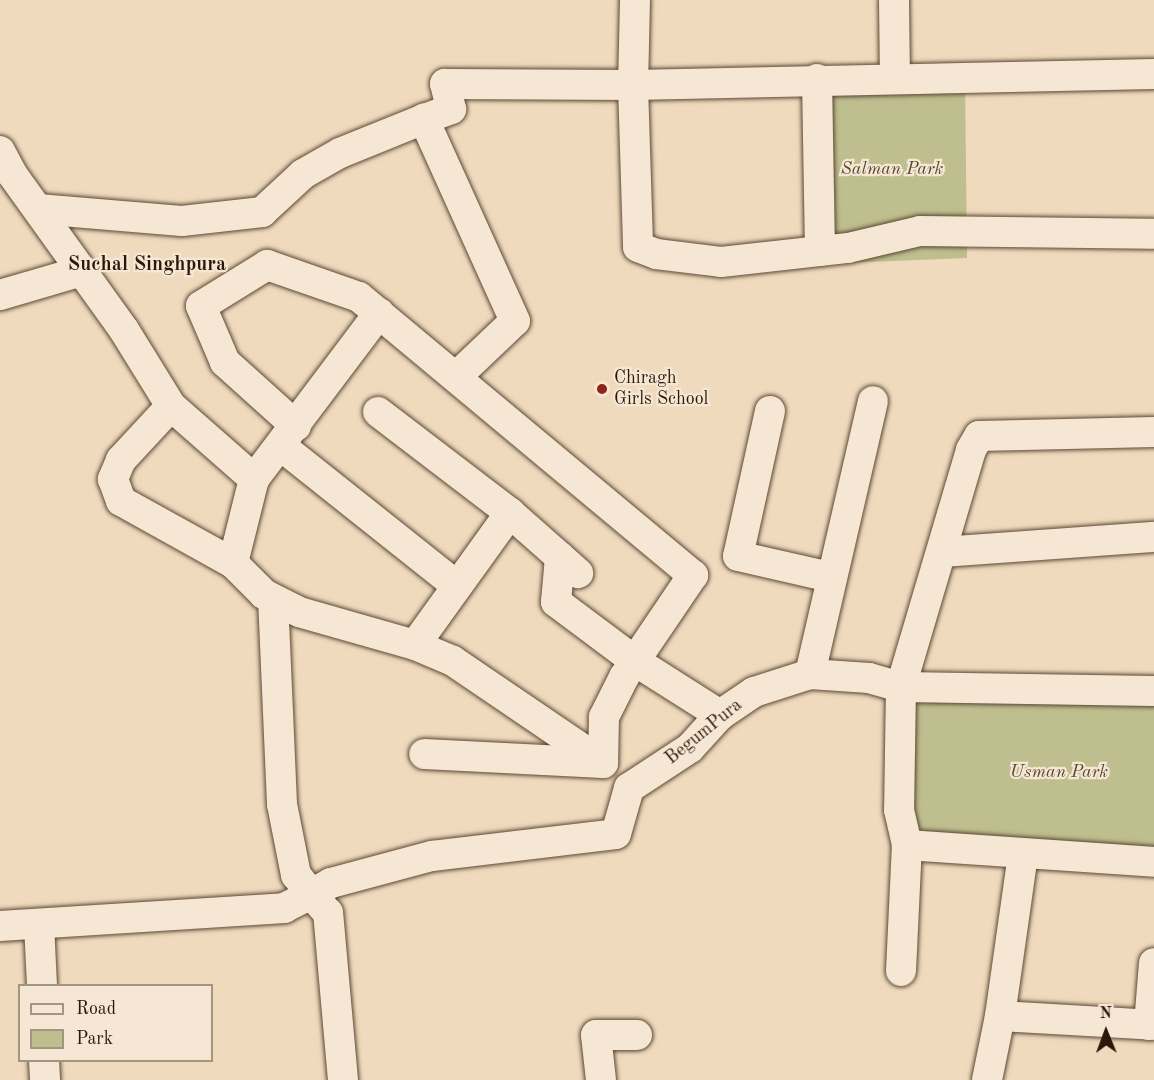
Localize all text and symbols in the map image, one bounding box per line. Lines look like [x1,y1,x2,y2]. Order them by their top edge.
park label: Salman Park [841,158,943,180]
district label: Suchal Singhpura [68,253,226,277]
place label: Chiragh Girls School [614,368,708,410]
marker: Chiragh Girls School [595,382,609,396]
street label: BegumPura [661,695,747,769]
park label: Usman Park [1010,761,1108,783]
legend [18,984,213,1062]
text: Road [76,1000,116,1018]
north arrow [1076,1002,1136,1062]
text: N [1099,1006,1112,1022]
text: Park [76,1030,113,1048]

